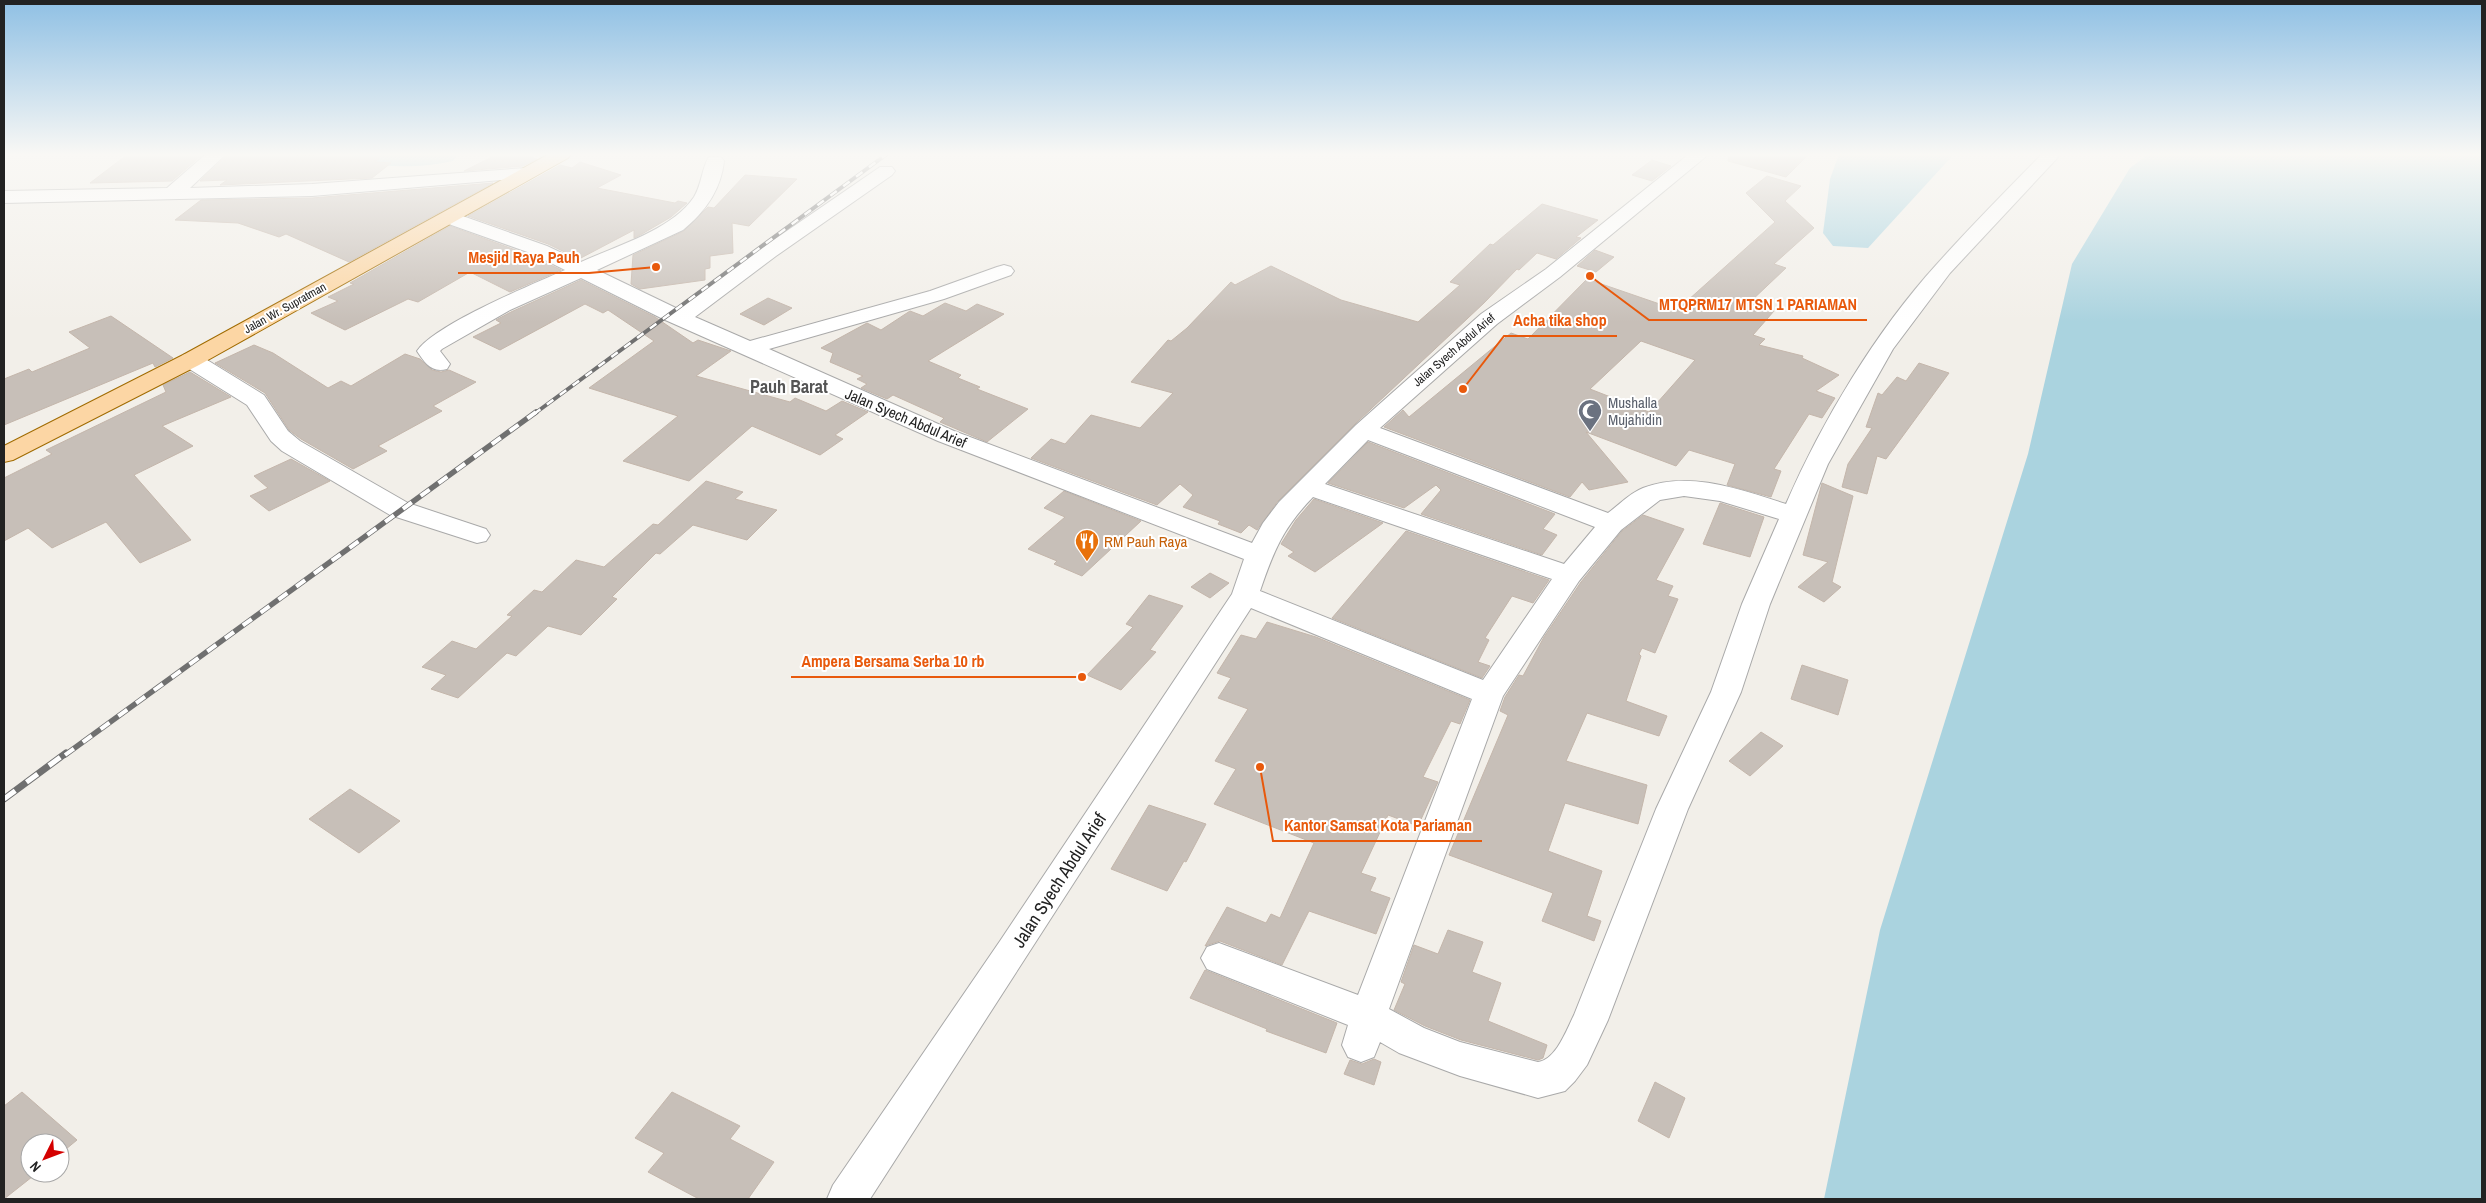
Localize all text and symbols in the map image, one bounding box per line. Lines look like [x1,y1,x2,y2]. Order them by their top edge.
callout: Mesjid Raya Pauh [458,242,589,273]
text: Mesjid Raya Pauh [468,246,580,268]
street label: Jalan Wr. Supratman [241,279,329,337]
callout: MTQPRM17 MTSN 1 PARIAMAN [1649,289,1867,320]
text: MTQPRM17 MTSN 1 PARIAMAN [1659,293,1857,315]
callout: Acha tika shop [1504,305,1617,336]
text: Acha tika shop [1513,309,1607,331]
street label: Jalan Syech Abdul Arief [1410,310,1499,390]
district label: Pauh Barat [750,374,828,399]
street label: Jalan Syech Abdul Arief [842,383,970,453]
place label: Mushalla Mujahidin [1608,392,1662,430]
mosque icon: Mushalla Mujahidin [1577,398,1603,432]
restaurant icon: RM Pauh Raya [1074,528,1100,562]
place label: RM Pauh Raya [1104,531,1188,552]
callout: Ampera Bersama Serba 10 rb [791,646,994,677]
text: Ampera Bersama Serba 10 rb [801,650,985,672]
street label: Jalan Syech Abdul Arief [1006,807,1112,952]
callout: Kantor Samsat Kota Pariaman [1273,810,1482,841]
text: Kantor Samsat Kota Pariaman [1284,814,1472,836]
north arrow [20,1133,70,1183]
text: N [26,1158,45,1176]

